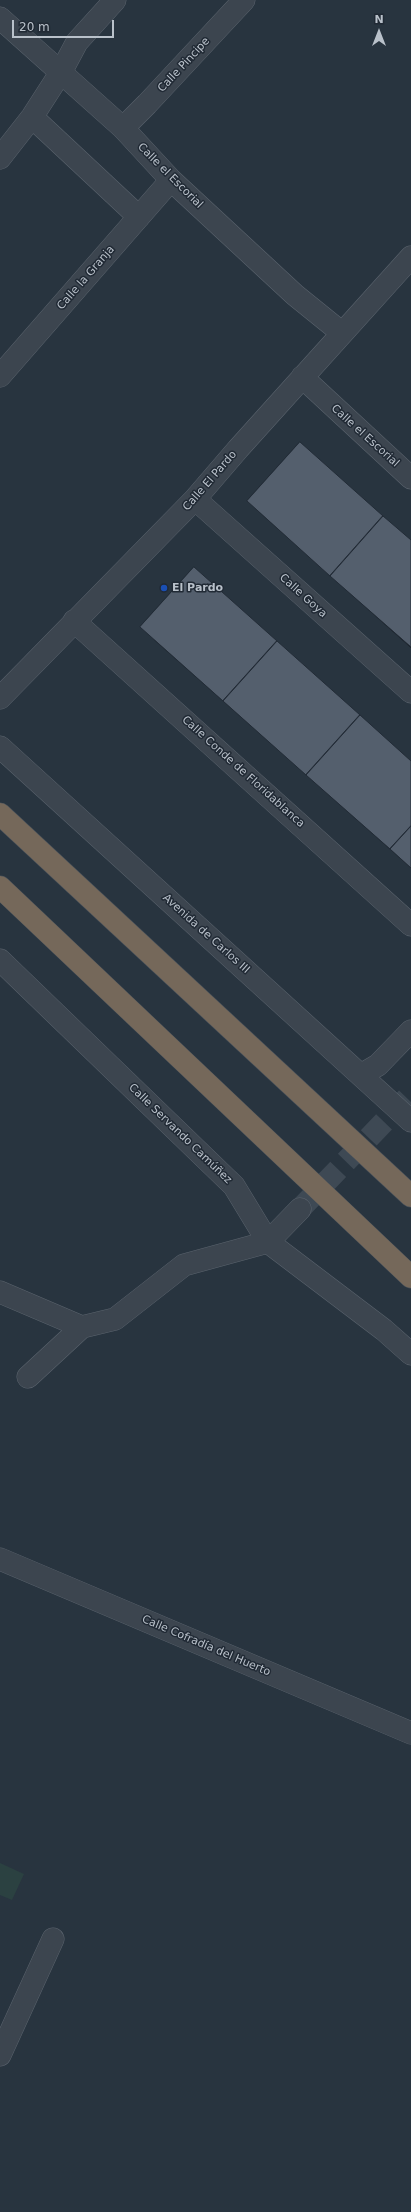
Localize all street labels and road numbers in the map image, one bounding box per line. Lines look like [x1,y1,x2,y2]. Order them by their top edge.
street label: Calle Pincipe [155,35,213,95]
street label: Calle el Escorial [135,141,205,211]
street label: Calle la Granja [55,243,117,313]
street label: Calle el Escorial [328,402,402,470]
street label: Calle El Pardo [180,448,240,514]
street label: Calle Goya [277,571,329,621]
street label: Calle Conde de Floridablanca [179,713,307,831]
street label: Avenida de Carlos III [160,892,252,976]
street label: Calle Servando Camúñez [126,1081,234,1187]
street label: Calle Cofradía del Huerto [140,1613,272,1679]

